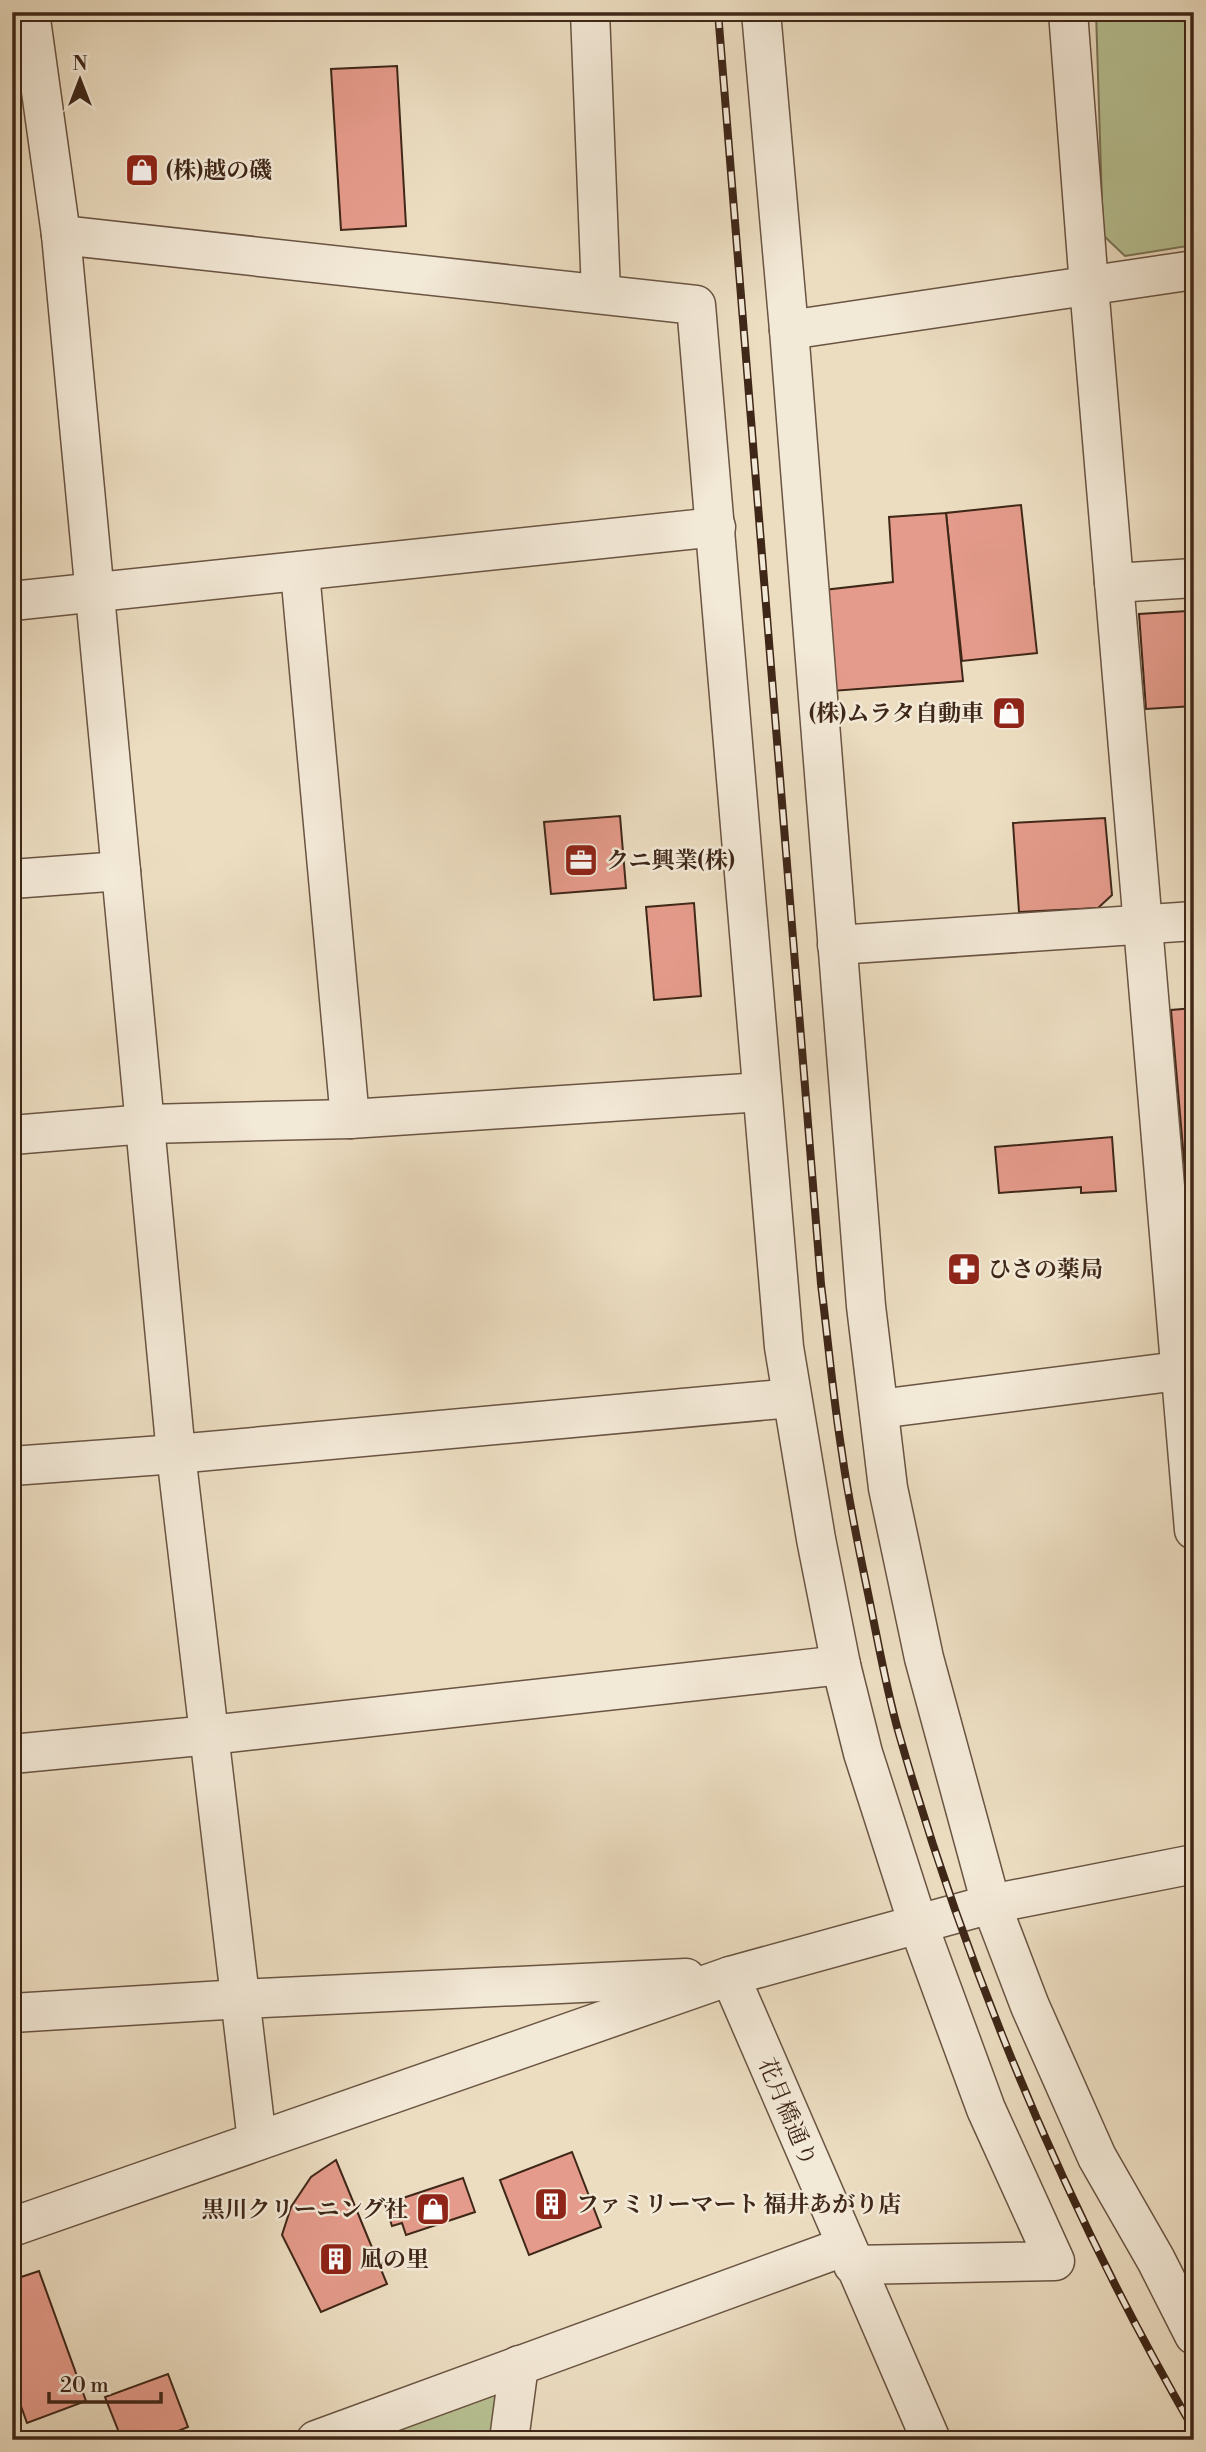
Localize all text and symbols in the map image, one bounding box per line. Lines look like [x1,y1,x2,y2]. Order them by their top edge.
north arrow [46,46,116,116]
text: N [72,52,88,76]
shop icon: (株)越の磯 [123,151,161,189]
place label: (株)越の磯 [166,157,272,185]
shop icon: (株)ムラタ自動車 [990,694,1028,732]
place label: (株)ムラタ自動車 [809,700,984,728]
office icon: クニ興業(株) [562,841,600,879]
place label: クニ興業(株) [606,847,735,875]
pharmacy icon: ひさの薬局 [945,1250,983,1288]
place label: ひさの薬局 [988,1256,1103,1284]
street label: 花月橋通り [752,2054,822,2171]
building icon: ファミリーマート 福井あがり店 [532,2185,570,2223]
shop icon: 黒川クリーニング社 [414,2190,452,2228]
place label: ファミリーマート 福井あがり店 [576,2191,901,2219]
place label: 黒川クリーニング社 [201,2196,408,2224]
building icon: 凪の里 [317,2240,355,2278]
place label: 凪の里 [360,2246,429,2274]
scale bar [49,2361,161,2405]
text: 20 m [60,2373,109,2399]

